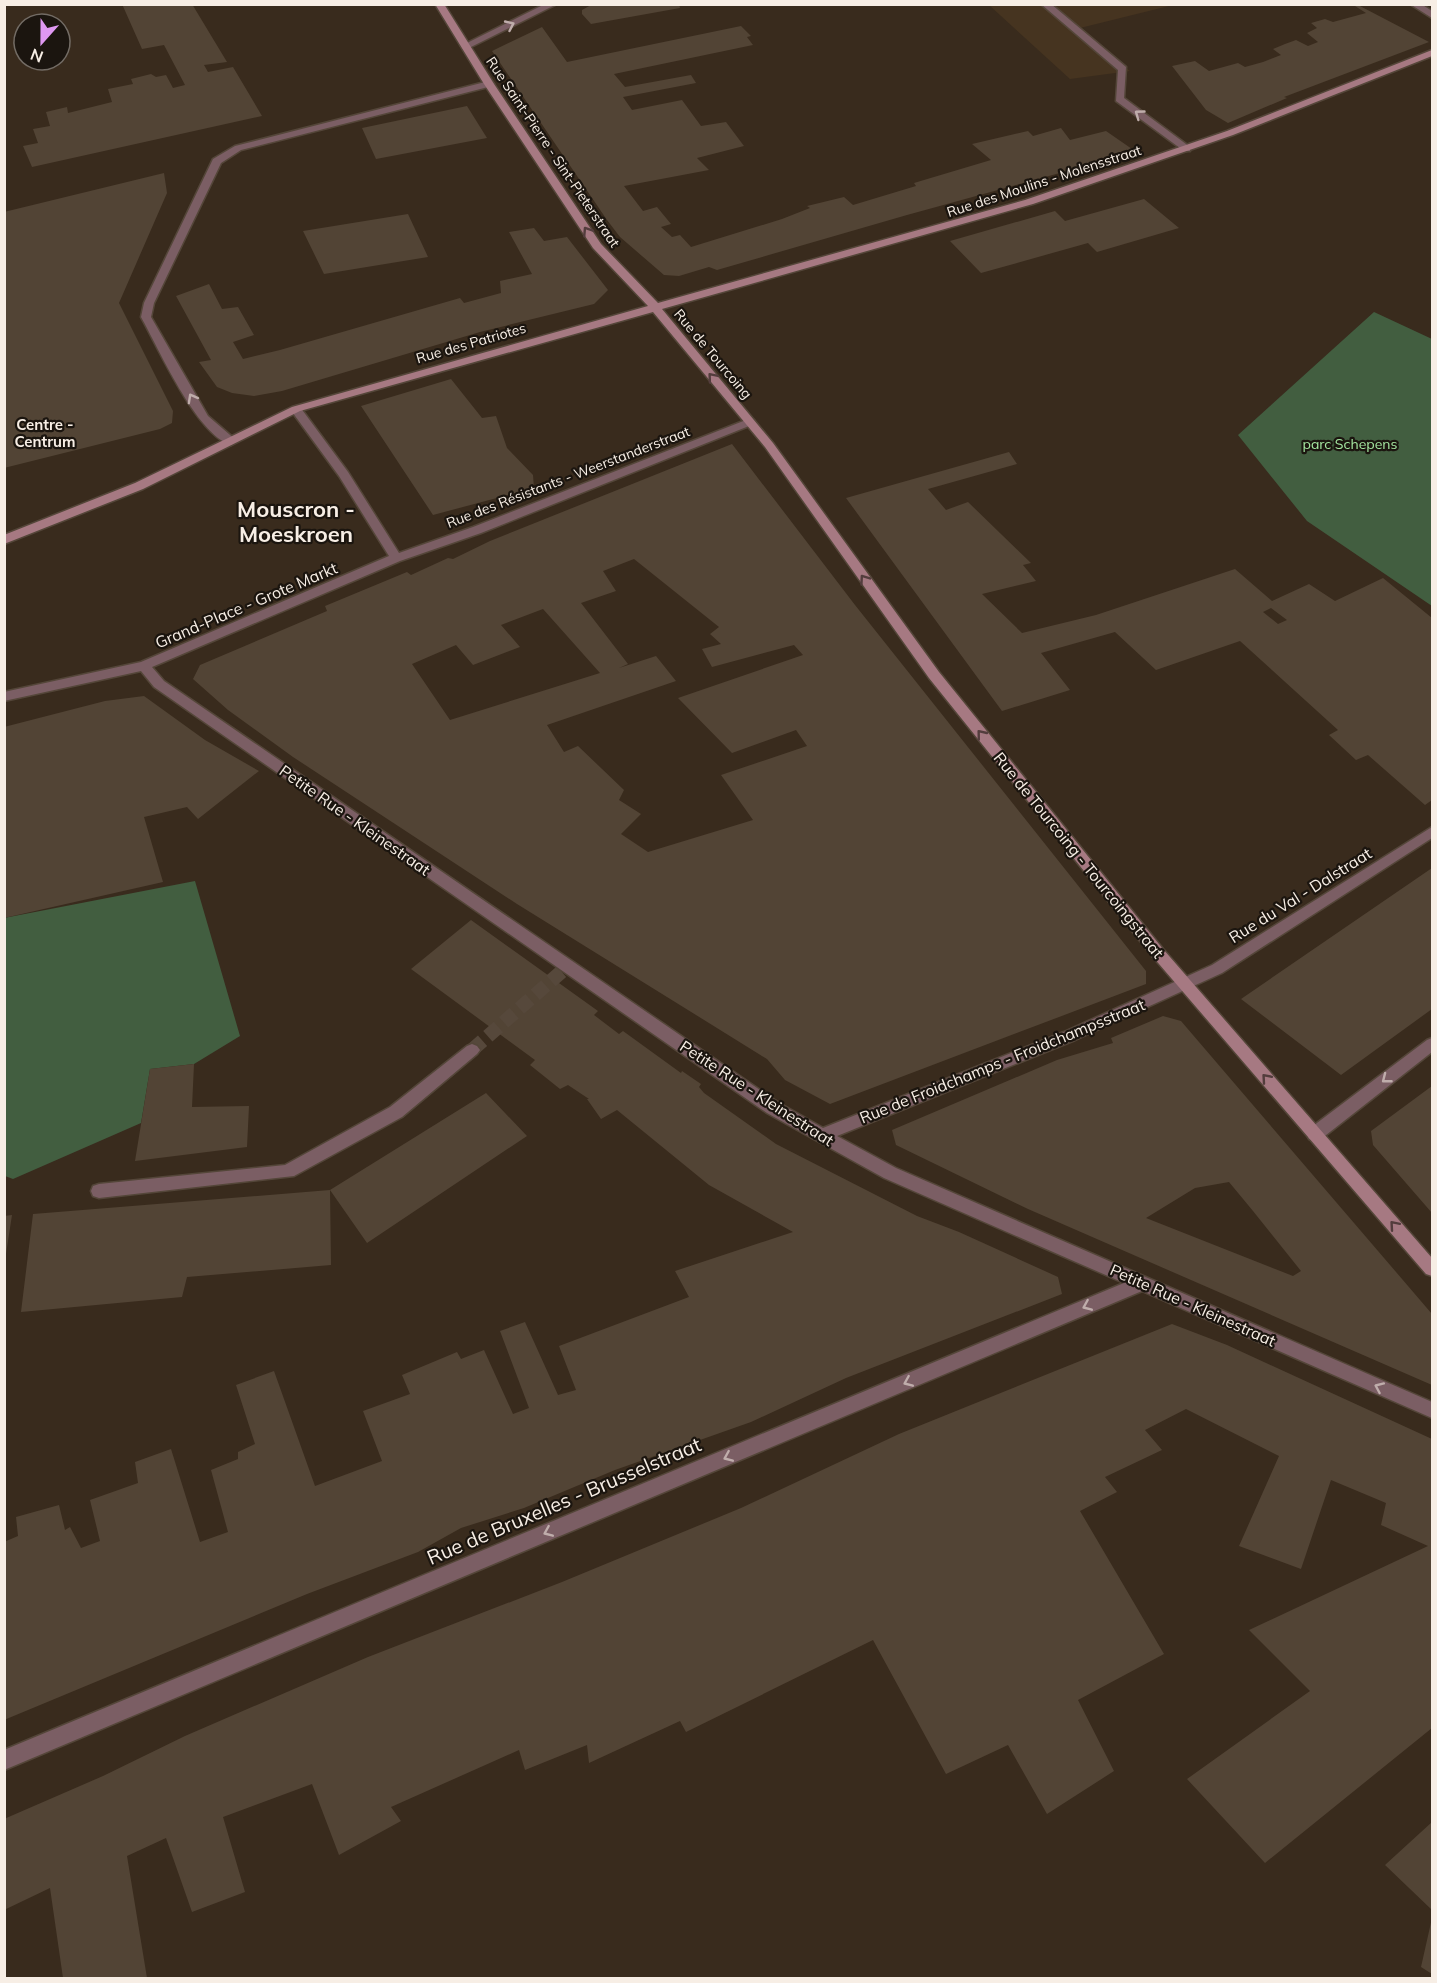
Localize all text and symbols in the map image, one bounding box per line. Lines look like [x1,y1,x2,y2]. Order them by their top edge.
north arrow [12,12,72,72]
one-way arrow [503,21,514,33]
text: N [27,45,46,68]
street label: Rue Saint-Pierre - Sint-Pieterstraat [482,53,624,251]
one-way arrow [1135,110,1146,121]
street label: Rue des Moulins - Molensstraat [944,141,1144,221]
one-way arrow [583,227,594,238]
street label: Rue de Tourcoing [670,305,756,403]
street label: Rue des Patriotes [414,319,528,367]
one-way arrow [709,373,720,384]
one-way arrow [188,394,199,405]
district label: Centre - Centrum [14,415,76,451]
street label: Rue des Résistants - Weerstanderstraat [444,422,692,532]
park label: parc Schepens [1302,435,1398,453]
district label: Mouscron - Moeskroen [237,495,355,548]
street label: Grand-Place - Grote Markt [152,557,340,652]
one-way arrow [860,574,871,585]
one-way arrow [978,730,989,741]
street label: Rue de Tourcoing - Tourcoingstraat [990,748,1169,962]
street label: Petite Rue - Kleinestraat [276,760,434,880]
street label: Rue du Val - Dalstraat [1225,843,1375,947]
street label: Rue de Froidchamps - Froidchampsstraat [856,994,1148,1128]
street label: Petite Rue - Kleinestraat [676,1036,838,1150]
one-way arrow [1382,1072,1393,1083]
one-way arrow [1262,1074,1273,1085]
one-way arrow [1390,1221,1401,1232]
street label: Petite Rue - Kleinestraat [1107,1259,1279,1351]
one-way arrow [1083,1299,1094,1311]
one-way arrow [903,1375,914,1387]
one-way arrow [1374,1382,1385,1394]
street label: Rue de Bruxelles - Brusselstraat [423,1431,705,1570]
one-way arrow [723,1450,734,1462]
one-way arrow [543,1525,554,1537]

